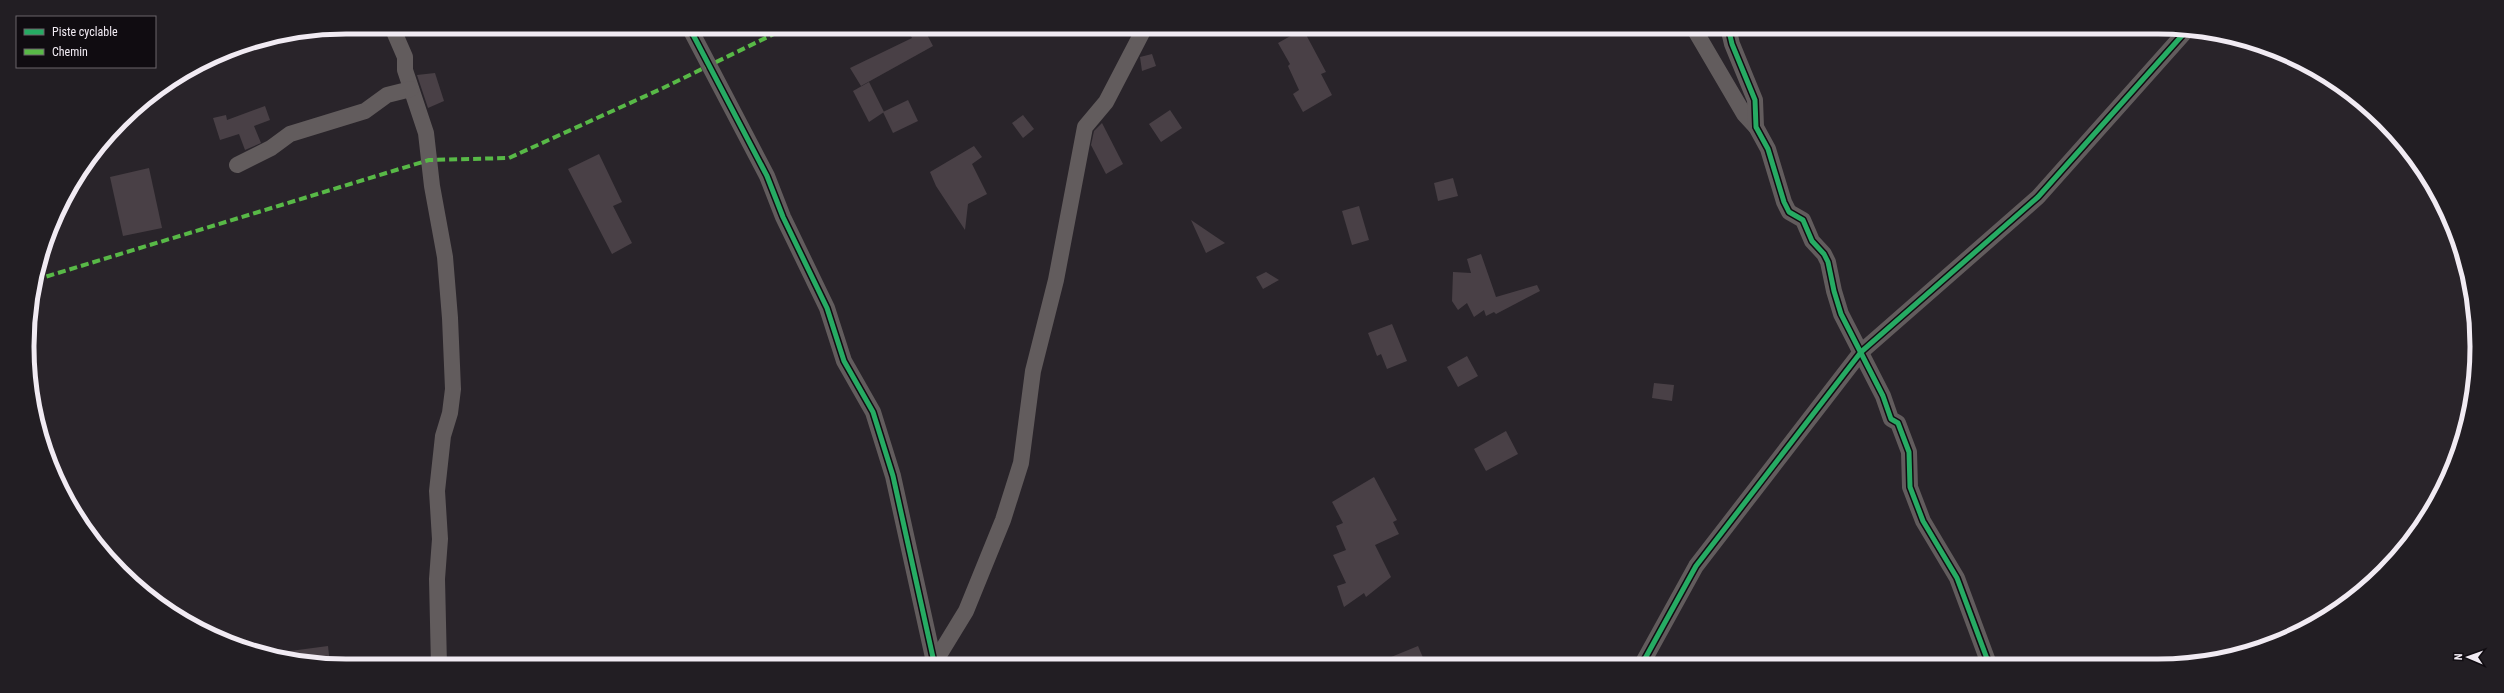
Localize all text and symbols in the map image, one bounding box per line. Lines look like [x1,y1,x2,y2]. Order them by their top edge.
legend [16,16,156,68]
text: Piste cyclable [52,25,118,39]
text: Chemin [52,45,88,59]
north arrow [2448,637,2488,677]
text: N [2452,653,2465,660]

